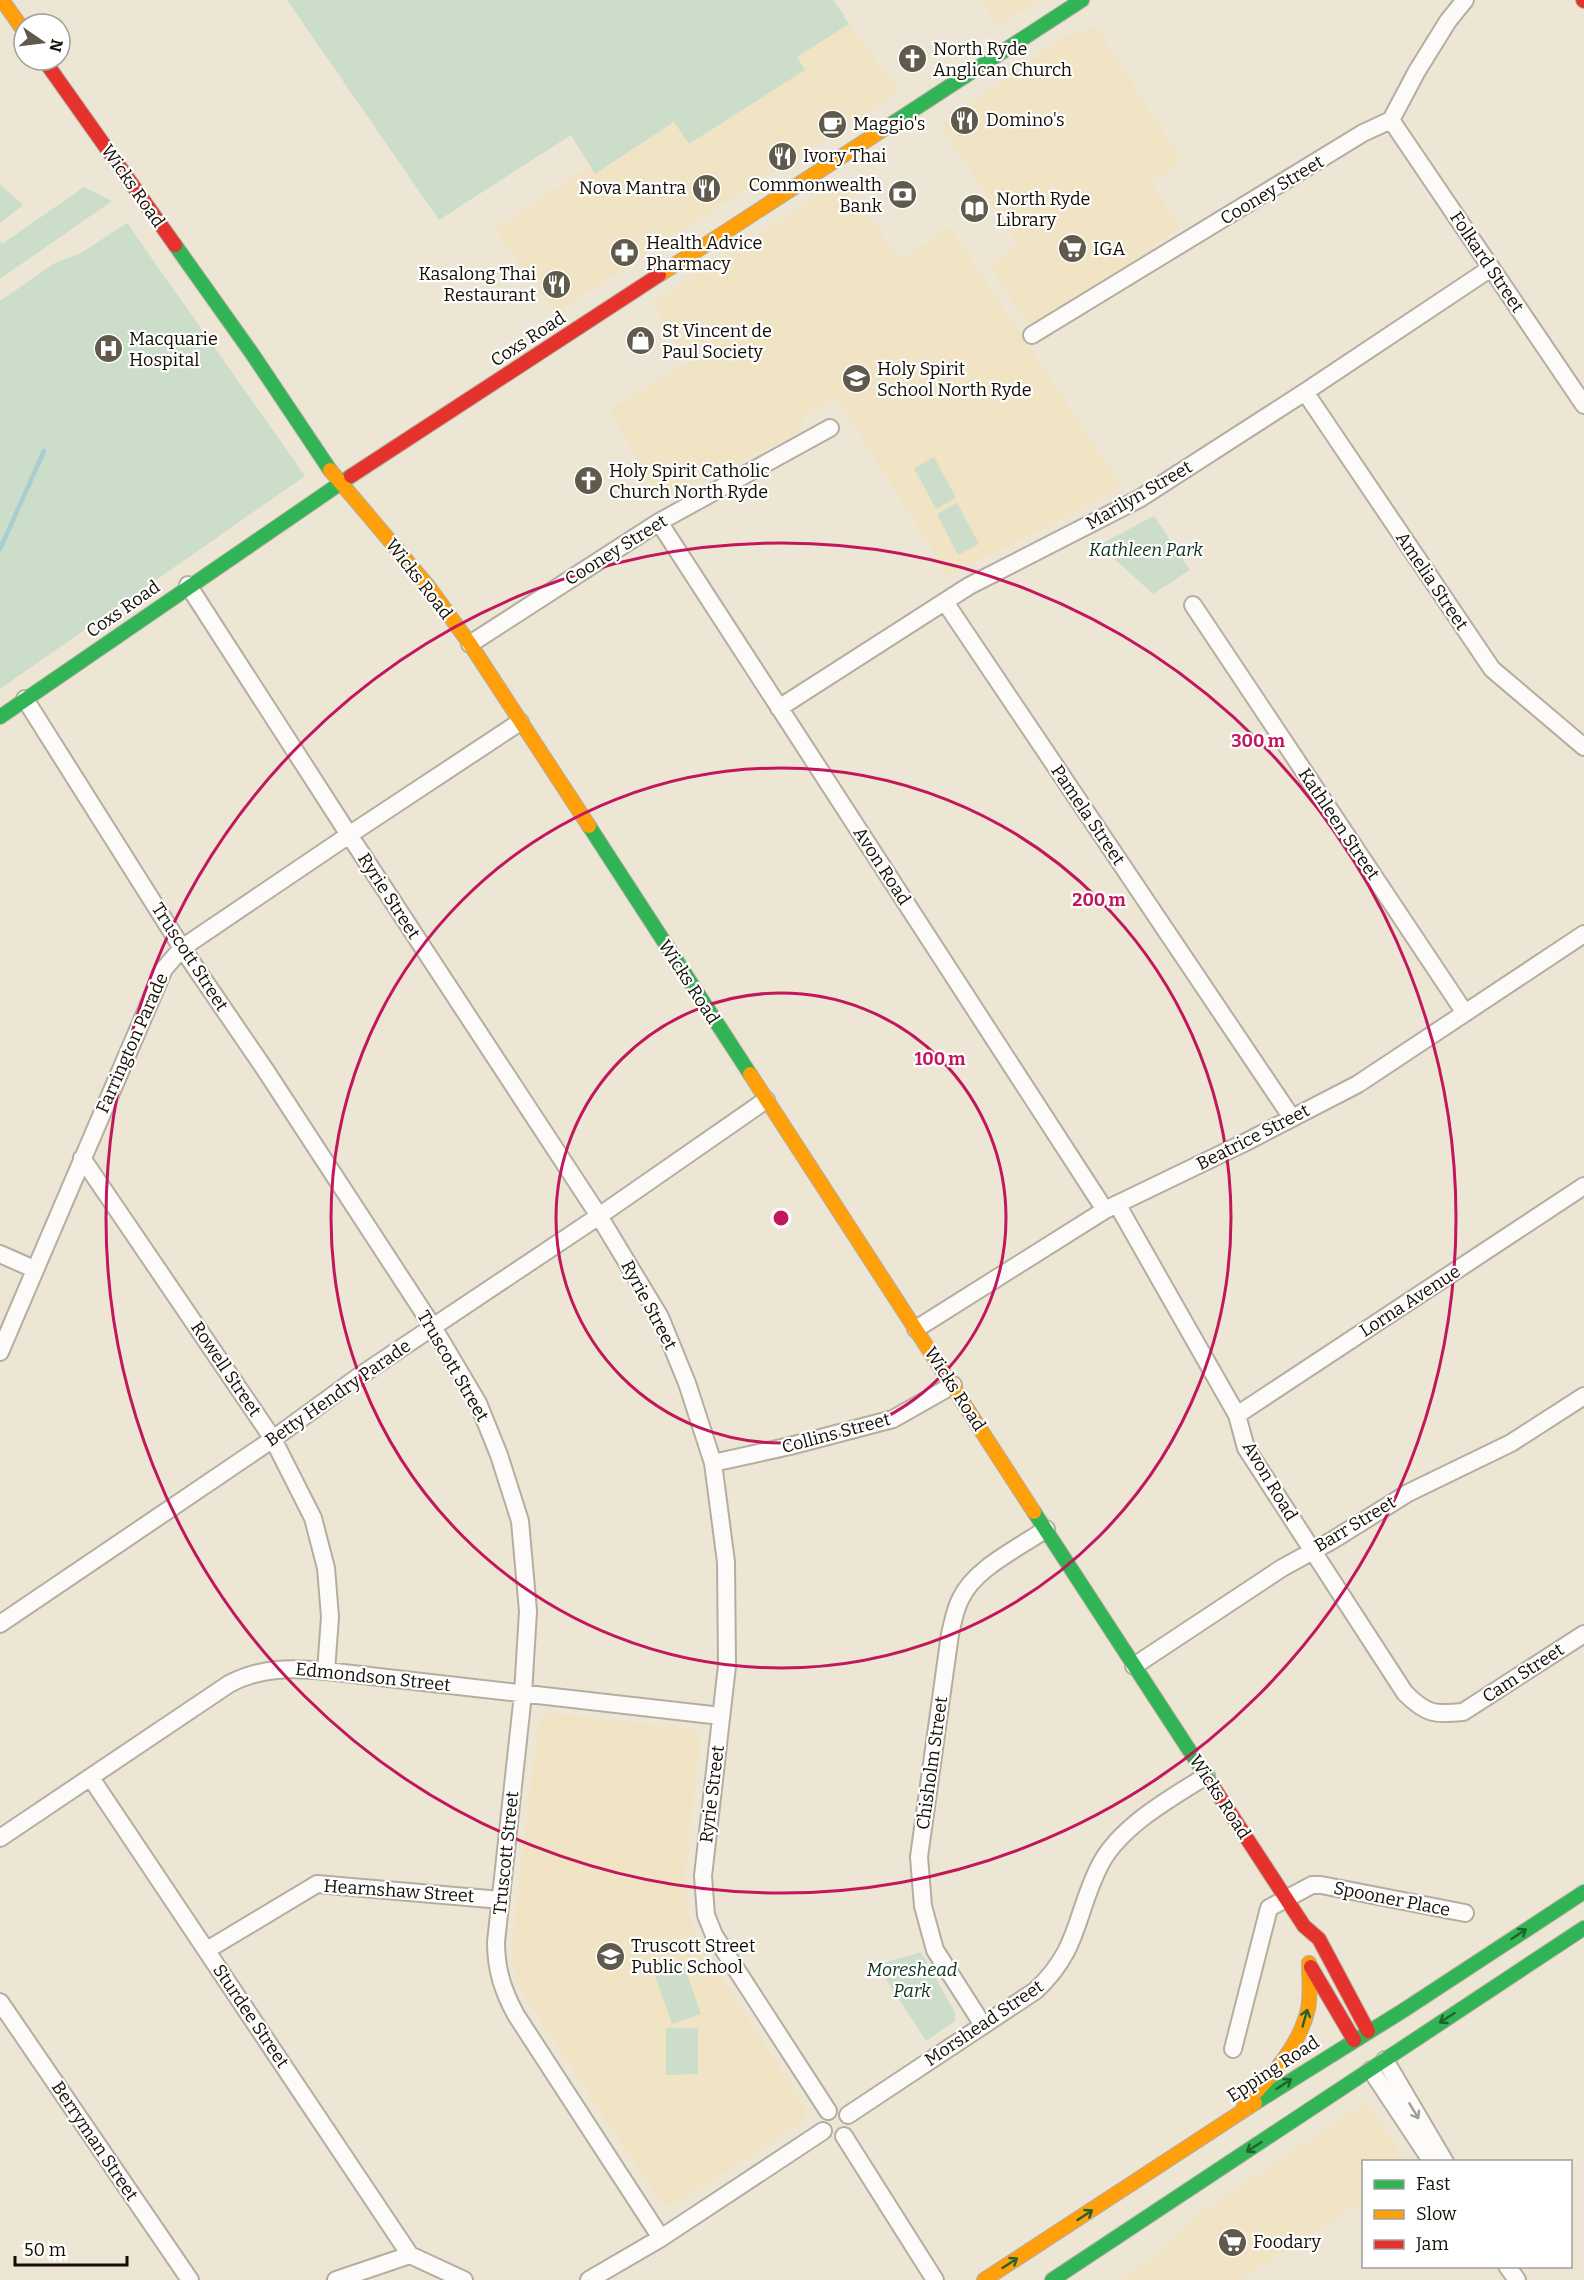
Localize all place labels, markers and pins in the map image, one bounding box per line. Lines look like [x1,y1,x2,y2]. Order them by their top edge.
place label: North Ryde Anglican Church [933,38,1072,81]
church icon: North Ryde Anglican Church [896,43,928,75]
restaurant icon: Domino's [949,104,981,136]
cafe icon: Maggio's [816,108,848,140]
place label: Domino's [986,109,1065,131]
place label: Maggio's [853,113,925,135]
restaurant icon: Ivory Thai [766,140,798,172]
place label: Ivory Thai [803,145,886,167]
restaurant icon: Nova Mantra [691,172,723,204]
place label: Commonwealth Bank [748,174,883,217]
place label: Nova Mantra [579,177,686,199]
bank icon: Commonwealth Bank [887,179,919,211]
place label: North Ryde Library [996,188,1090,231]
library icon: North Ryde Library [959,193,991,225]
place label: Health Advice Pharmacy [646,232,762,275]
supermarket icon: IGA [1056,233,1088,265]
pharmacy icon: Health Advice Pharmacy [609,237,641,269]
place label: IGA [1093,238,1125,260]
place label: Kasalong Thai Restaurant [418,263,536,306]
restaurant icon: Kasalong Thai Restaurant [541,268,573,300]
place label: St Vincent de Paul Society [662,320,772,363]
shop icon: St Vincent de Paul Society [625,325,657,357]
place label: Macquarie Hospital [129,328,218,371]
hospital icon: Macquarie Hospital [92,333,124,365]
place label: Holy Spirit School North Ryde [877,358,1032,401]
school or university icon: Holy Spirit School North Ryde [840,363,872,395]
place label: Holy Spirit Catholic Church North Ryde [609,460,770,503]
church icon: Holy Spirit Catholic Church North Ryde [572,465,604,497]
centre of rings [771,1208,791,1228]
place label: Truscott Street Public School [631,1935,756,1978]
school or university icon: Truscott Street Public School [594,1940,626,1972]
supermarket icon: Foodary [1216,2226,1248,2258]
place label: Foodary [1253,2231,1321,2253]

